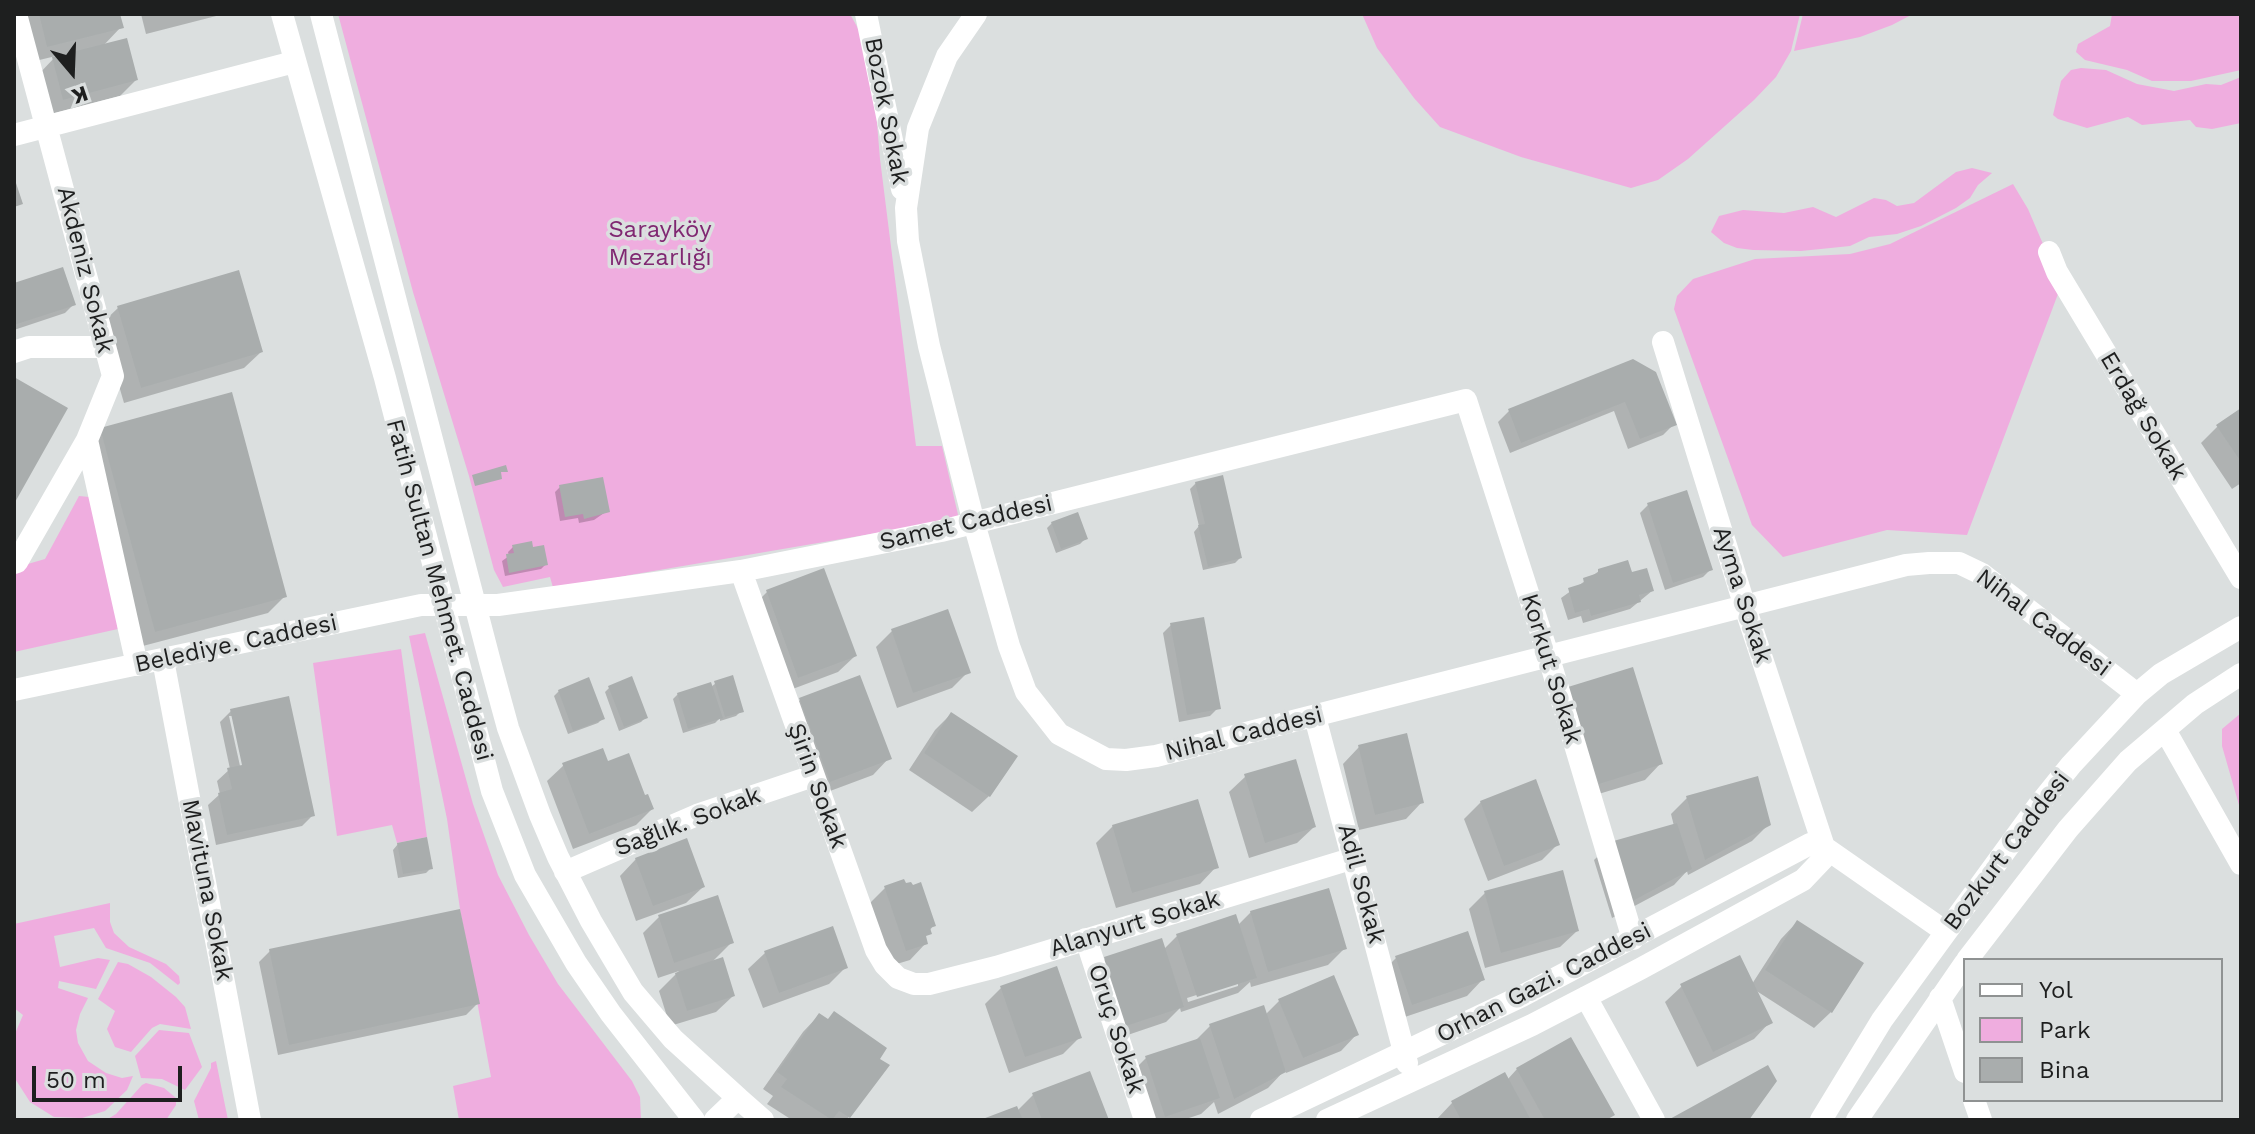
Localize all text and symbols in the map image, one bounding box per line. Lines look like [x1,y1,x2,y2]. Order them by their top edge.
north arrow [32,32,112,112]
street label: Bozok Sokak [858,35,914,187]
text: K [69,81,91,109]
street label: Akdeniz Sokak [50,184,120,356]
park label: Sarayköy Mezarlığı [608,216,712,272]
street label: Erdağ Sokak [2093,347,2193,485]
street label: Fatih Sultan Mehmet. Caddesi [379,416,499,764]
street label: Samet Caddesi [877,489,1055,557]
street label: Ayma Sokak [1706,523,1778,667]
street label: Nihal Caddesi [1970,563,2116,683]
street label: Korkut Sokak [1514,590,1588,748]
street label: Belediye. Caddesi [132,609,340,679]
street label: Nihal Caddesi [1162,701,1326,767]
street label: Şirin Sokak [781,719,853,853]
street label: Bozkurt Caddesi [1938,766,2076,936]
street label: Sağlık. Sokak [611,781,765,863]
street label: Mavituna Sokak [175,797,239,983]
street label: Adil Sokak [1331,821,1391,947]
street label: Alanyurt Sokak [1047,884,1223,964]
street label: Orhan Gazi. Caddesi [1432,916,1656,1050]
legend [1963,958,2223,1102]
street label: Oruç Sokak [1082,961,1150,1097]
text: Yol [2039,976,2073,1004]
text: Park [2039,1016,2091,1044]
scale bar [36,1050,186,1100]
text: Bina [2039,1056,2090,1084]
text: 50 m [46,1066,106,1094]

